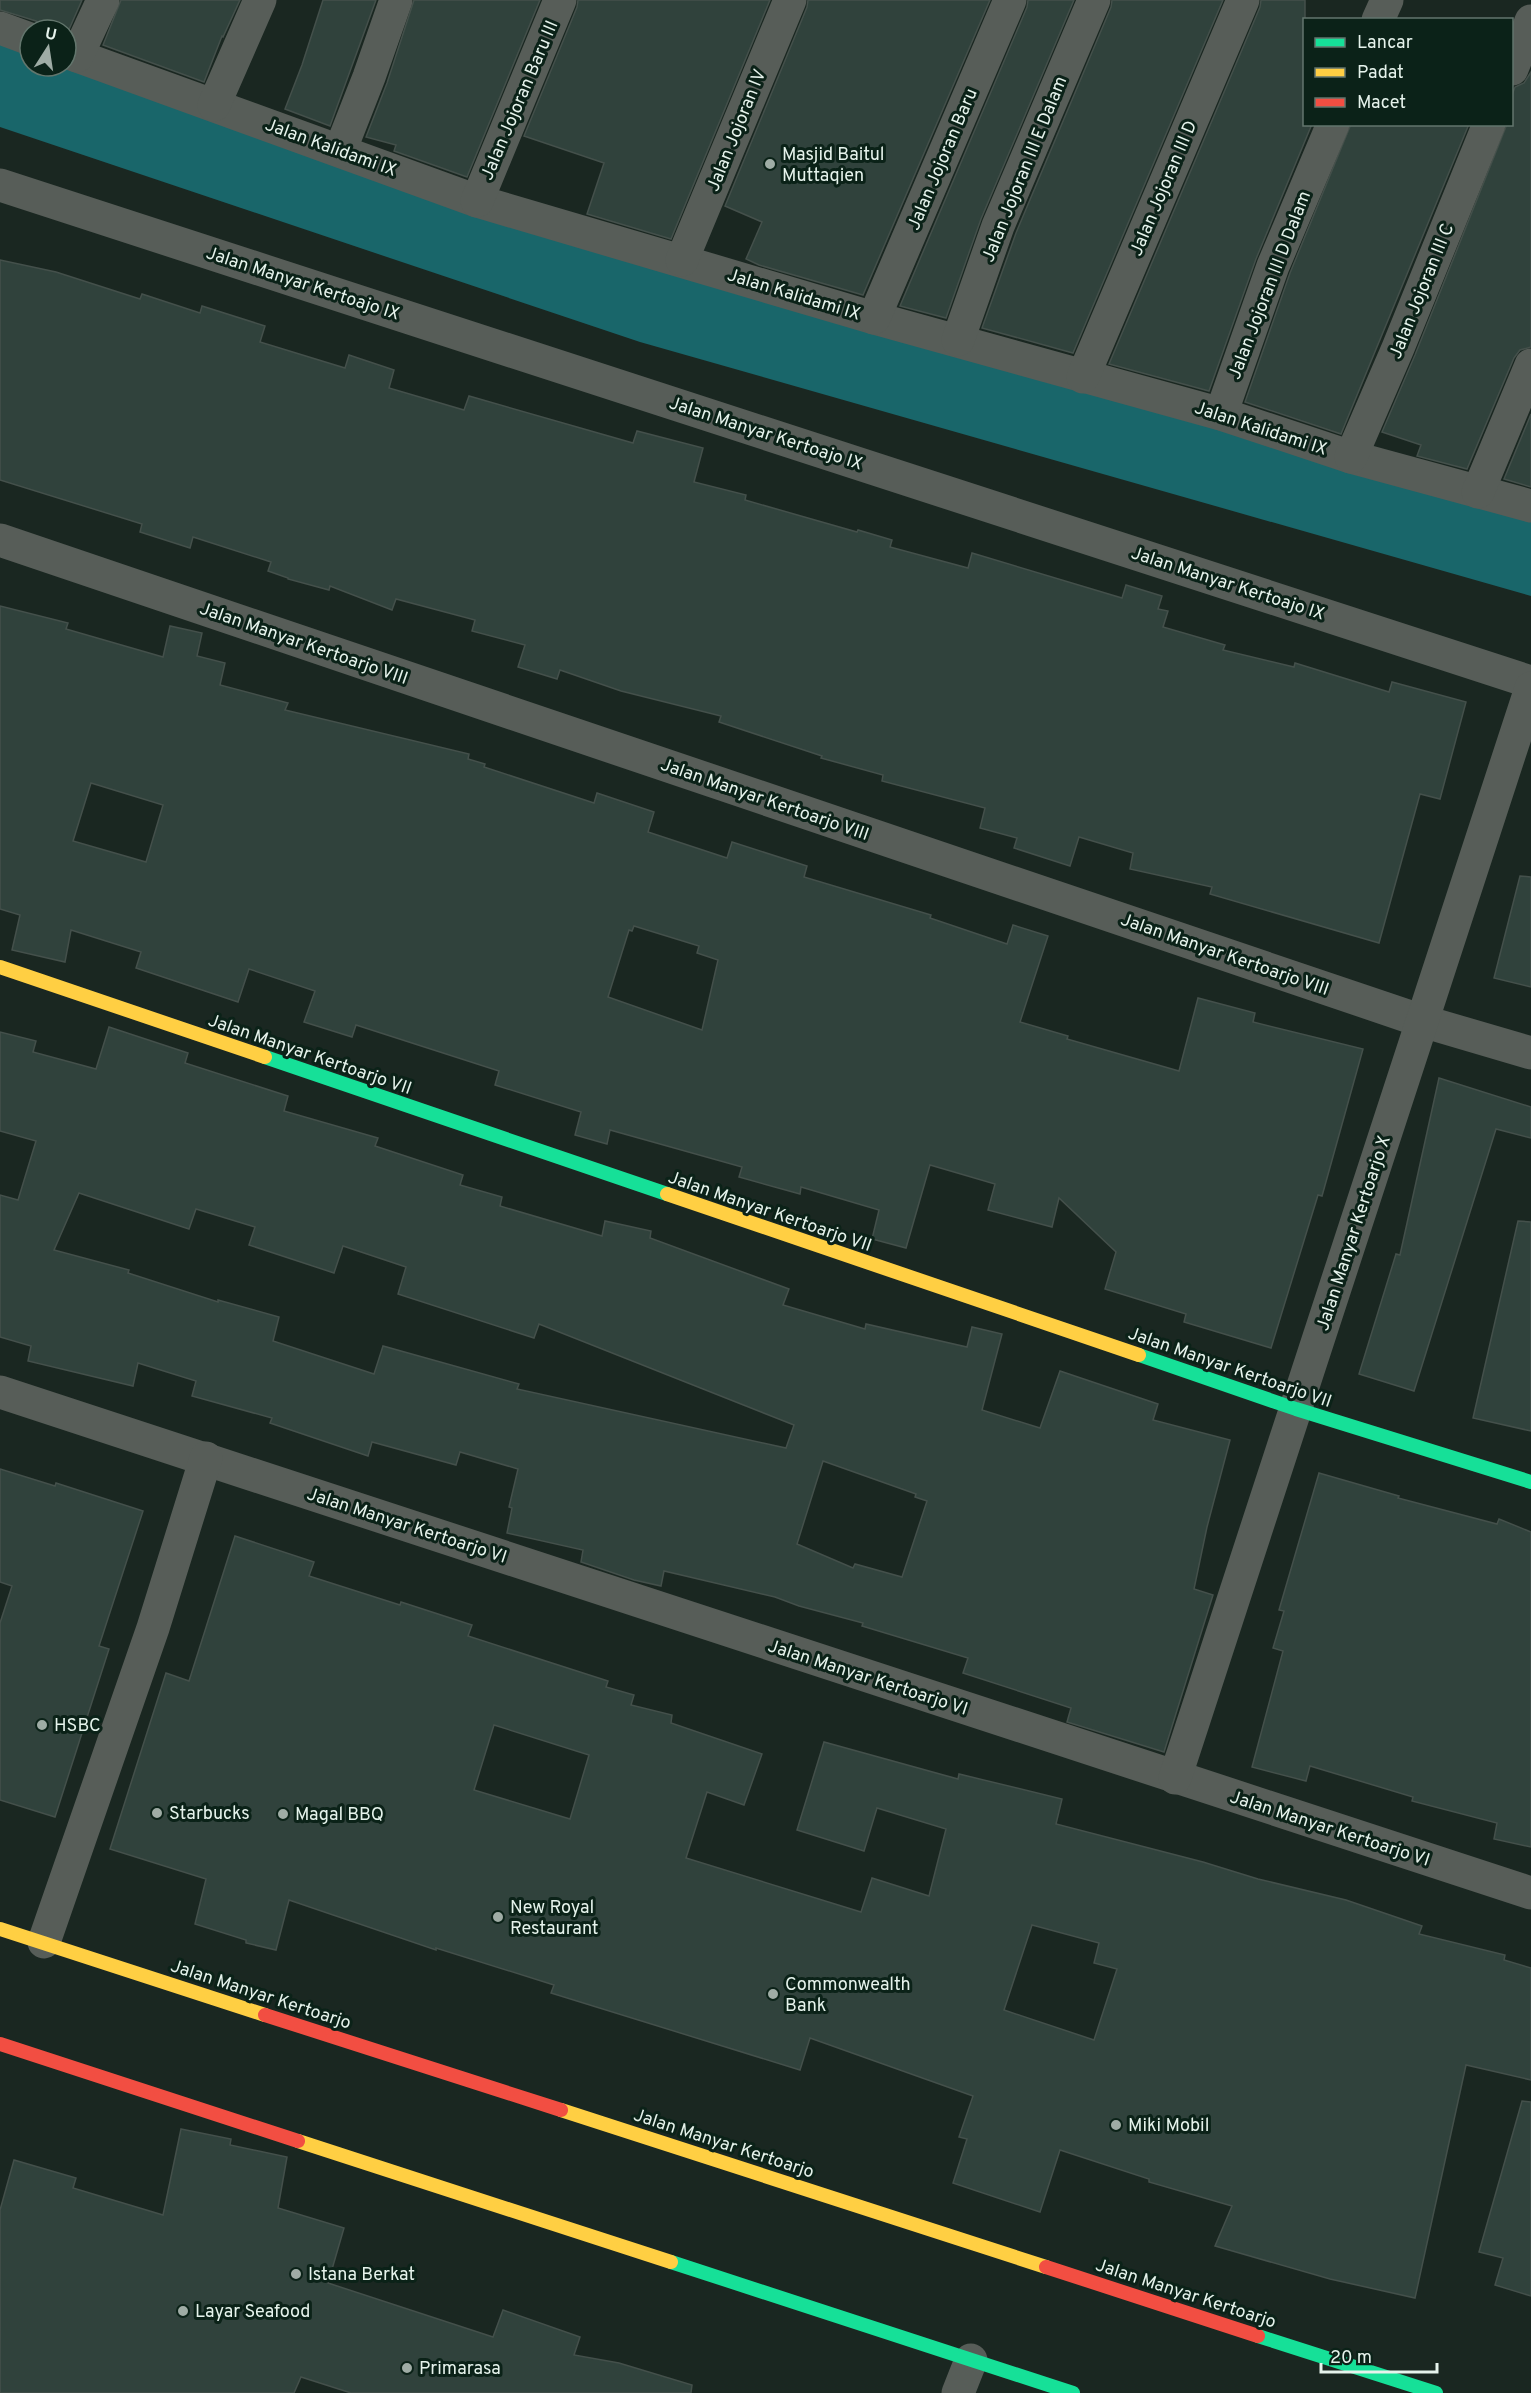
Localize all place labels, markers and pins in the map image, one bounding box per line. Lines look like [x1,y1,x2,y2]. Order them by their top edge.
place label: Masjid Baitul Muttaqien [782,144,885,188]
marker: Masjid Baitul Muttaqien [763,157,777,171]
place label: HSBC [54,1715,101,1738]
marker: HSBC [35,1718,49,1732]
place label: Starbucks [169,1803,250,1826]
place label: Magal BBQ [295,1804,384,1827]
marker: Starbucks [150,1806,164,1820]
marker: Magal BBQ [276,1807,290,1821]
place label: New Royal Restaurant [510,1897,599,1941]
marker: New Royal Restaurant [491,1910,505,1924]
place label: Commonwealth Bank [785,1974,911,2018]
marker: Commonwealth Bank [766,1987,780,2001]
place label: Miki Mobil [1128,2115,1209,2138]
marker: Miki Mobil [1109,2118,1123,2132]
place label: Istana Berkat [308,2264,415,2287]
marker: Istana Berkat [289,2267,303,2281]
place label: Layar Seafood [195,2301,310,2324]
marker: Layar Seafood [176,2304,190,2318]
place label: Primarasa [419,2358,501,2381]
marker: Primarasa [400,2361,414,2375]

